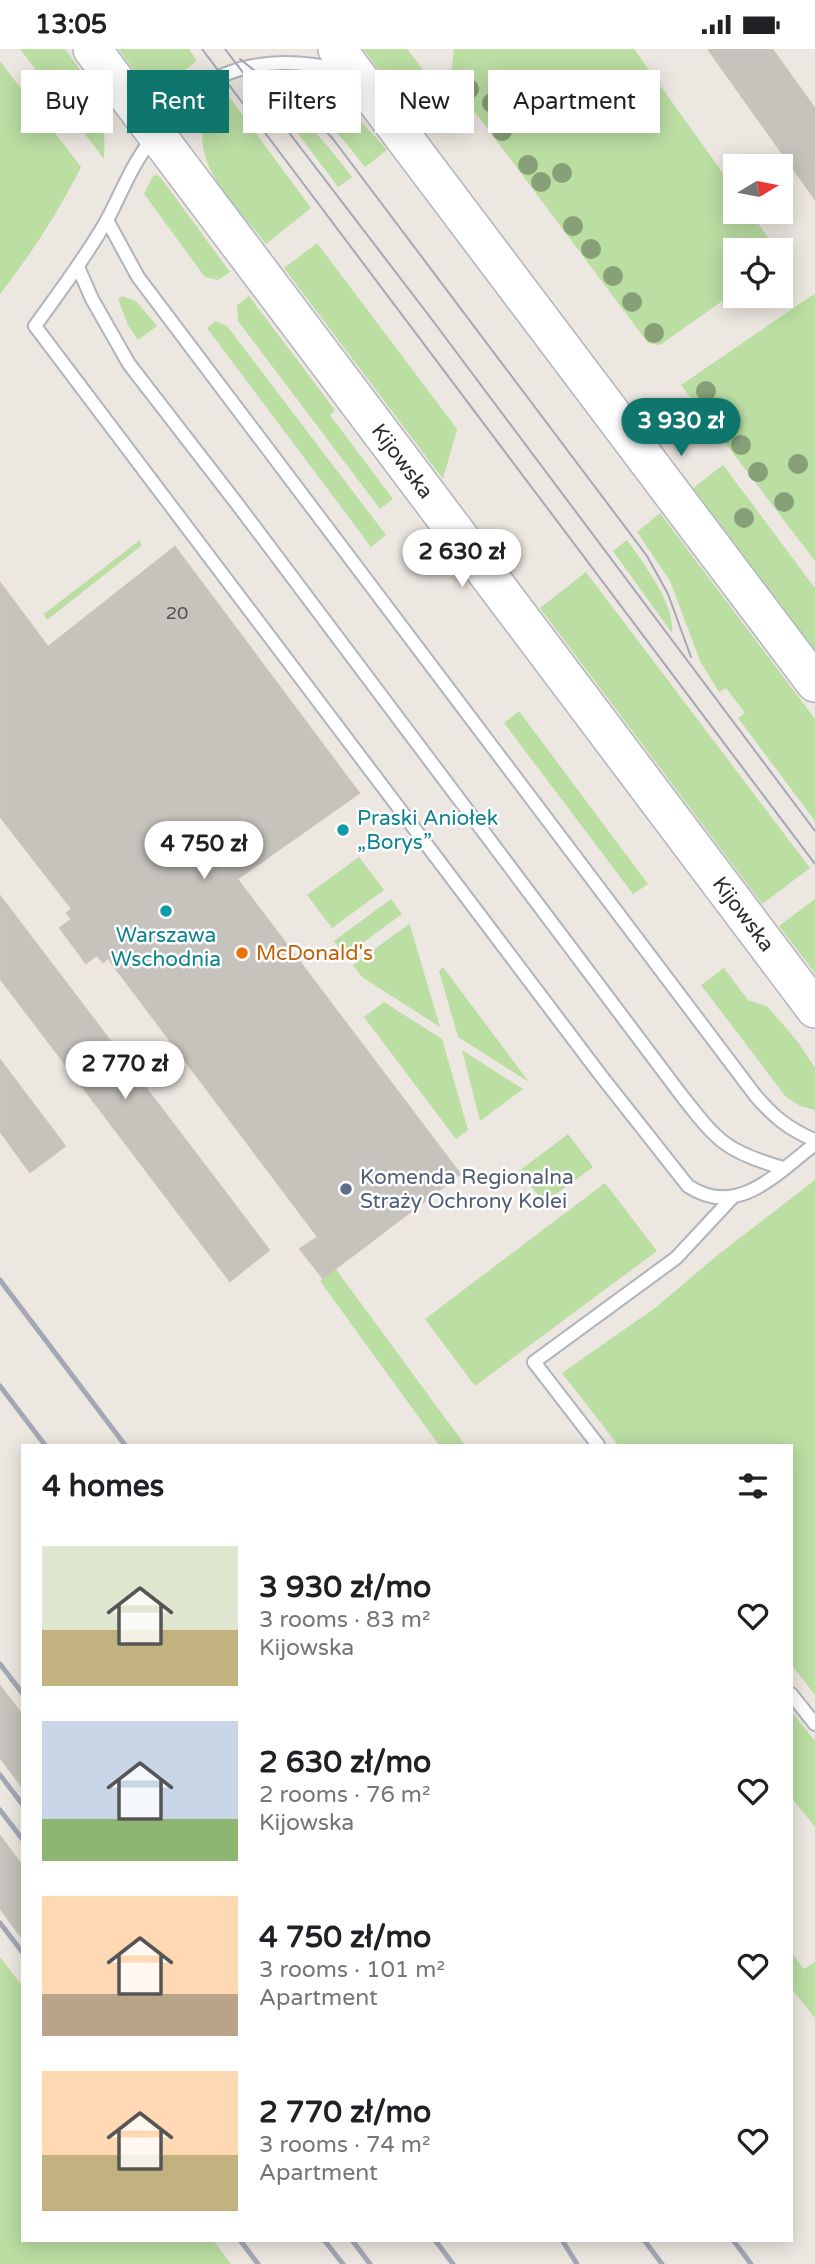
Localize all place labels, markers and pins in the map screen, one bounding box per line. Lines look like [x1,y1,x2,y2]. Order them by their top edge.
pin: 3 930 zł [609,399,753,458]
pin: 2 630 zł [390,529,534,589]
place label: Praski Aniołek „Borys” [357,806,498,855]
pin: 4 750 zł [132,821,276,881]
marker: Praski Aniołek „Borys” [335,822,351,838]
marker: Warszawa Wschodnia [158,903,174,919]
place label: Warszawa Wschodnia [111,923,221,972]
place label: McDonald's [256,941,373,966]
marker: McDonald's [234,945,250,961]
pin: 2 770 zł [53,1041,197,1101]
place label: Komenda Regionalna Straży Ochrony Kolei [360,1165,574,1214]
marker: Komenda Regionalna Straży Ochrony Kolei [338,1181,354,1197]

